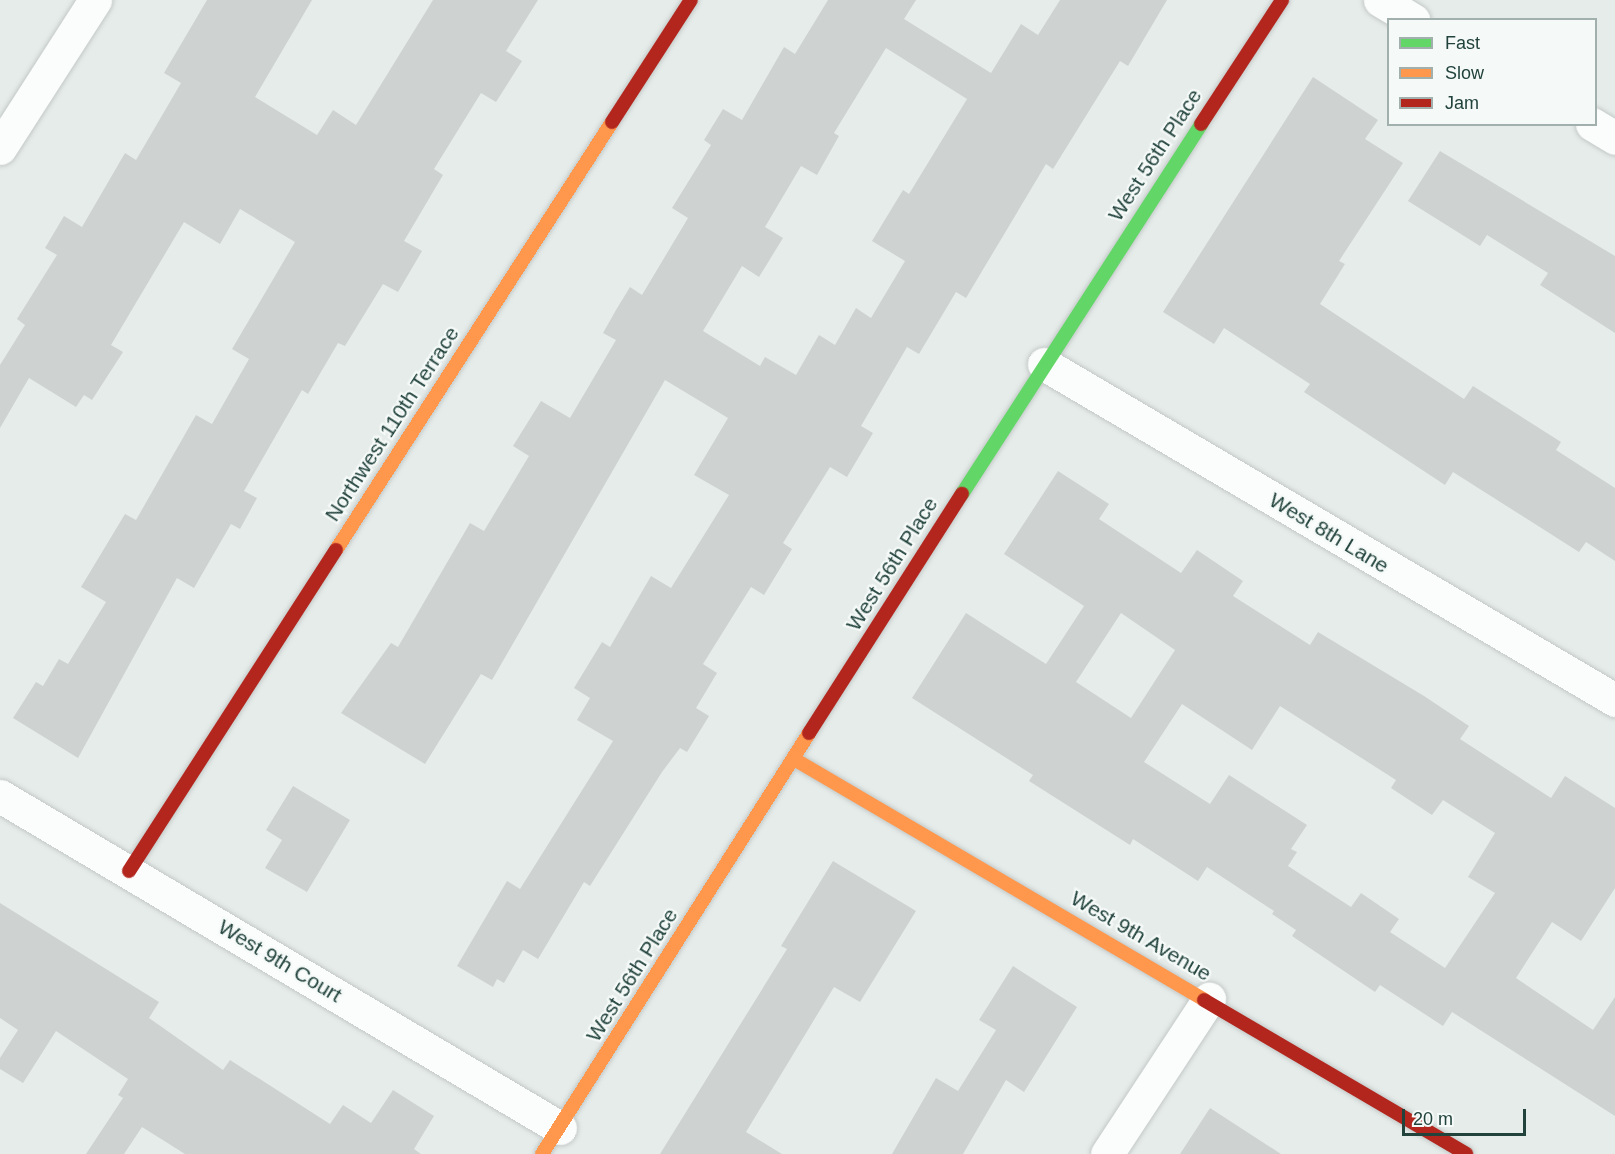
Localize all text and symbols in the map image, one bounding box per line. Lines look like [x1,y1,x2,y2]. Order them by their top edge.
legend [1387,18,1597,126]
text: Fast [1445,33,1480,53]
text: Slow [1445,63,1484,83]
street label: West 56th Place [1103,84,1207,226]
text: Jam [1445,93,1479,113]
street label: Northwest 110th Terrace [320,322,464,526]
street label: West 8th Lane [1265,487,1393,579]
street label: West 56th Place [841,493,943,635]
street label: West 9th Avenue [1066,885,1216,987]
street label: West 56th Place [581,904,683,1046]
street label: West 9th Court [214,914,346,1008]
scale bar [1405,1097,1530,1135]
text: 20 m [1413,1109,1453,1129]

